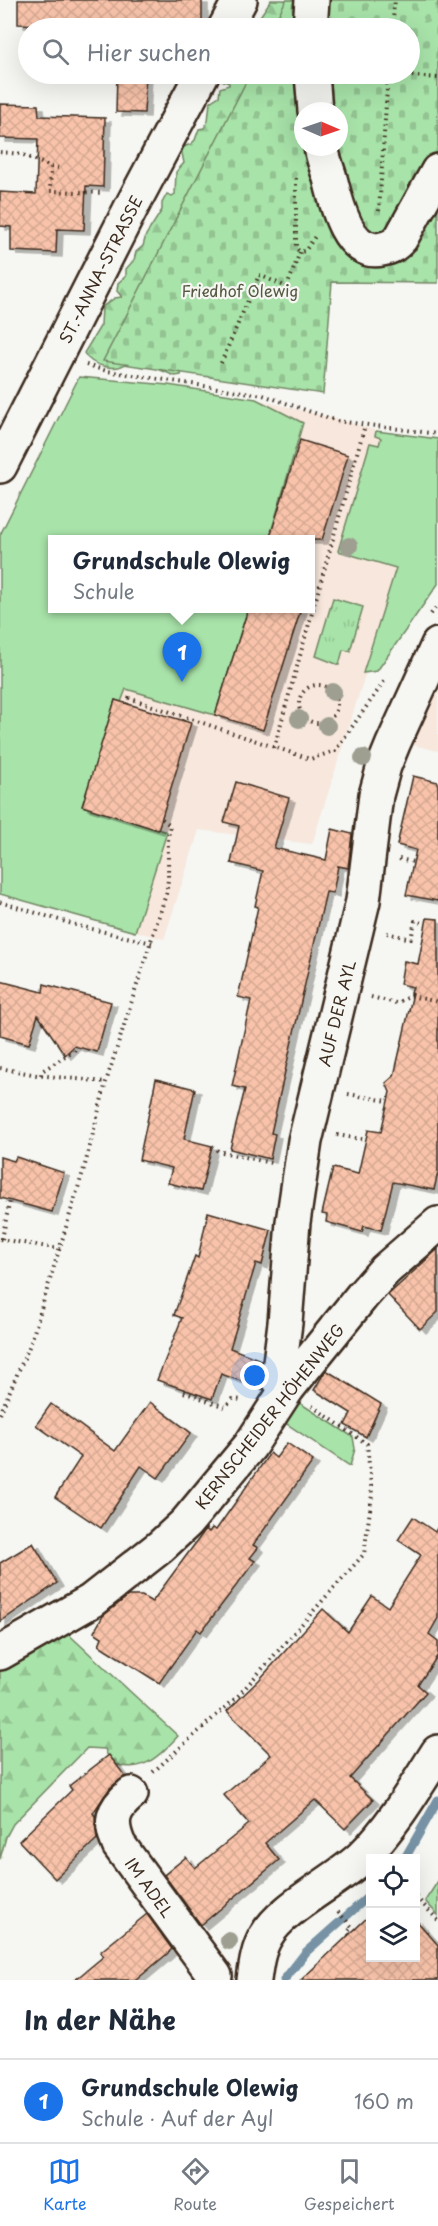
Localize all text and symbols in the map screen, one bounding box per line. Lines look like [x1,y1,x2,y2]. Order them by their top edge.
search box [18,18,420,84]
icon: search [39,35,72,68]
text: Hier suchen [87,35,211,68]
north arrow [294,102,348,156]
street label: ST.-ANNA-STRASSE [52,191,148,347]
park label: Friedhof Olewig [181,278,299,302]
popup [48,535,315,613]
text: Grundschule Olewig [73,543,290,576]
text: Schule [73,576,135,606]
pin: 1 [162,632,201,682]
street label: AUF DER AYL [311,957,361,1069]
street label: KERNSCHEIDER HÖHENWEG [189,1318,349,1514]
your location [240,1361,269,1390]
street label: IM ADEL [120,1852,180,1922]
map controls [366,1854,420,1962]
button: locate [366,1854,420,1908]
button: layers [366,1908,420,1962]
text: In der Nähe [24,2000,176,2039]
text: Grundschule Olewig [81,2070,299,2103]
text: 1 [39,2086,48,2116]
text: 160 m [354,2086,414,2116]
text: Schule · Auf der Ayl [81,2103,274,2133]
tab: Karte [43,2155,87,2215]
tab: Route [173,2155,217,2215]
tab: Gespeichert [304,2155,395,2215]

